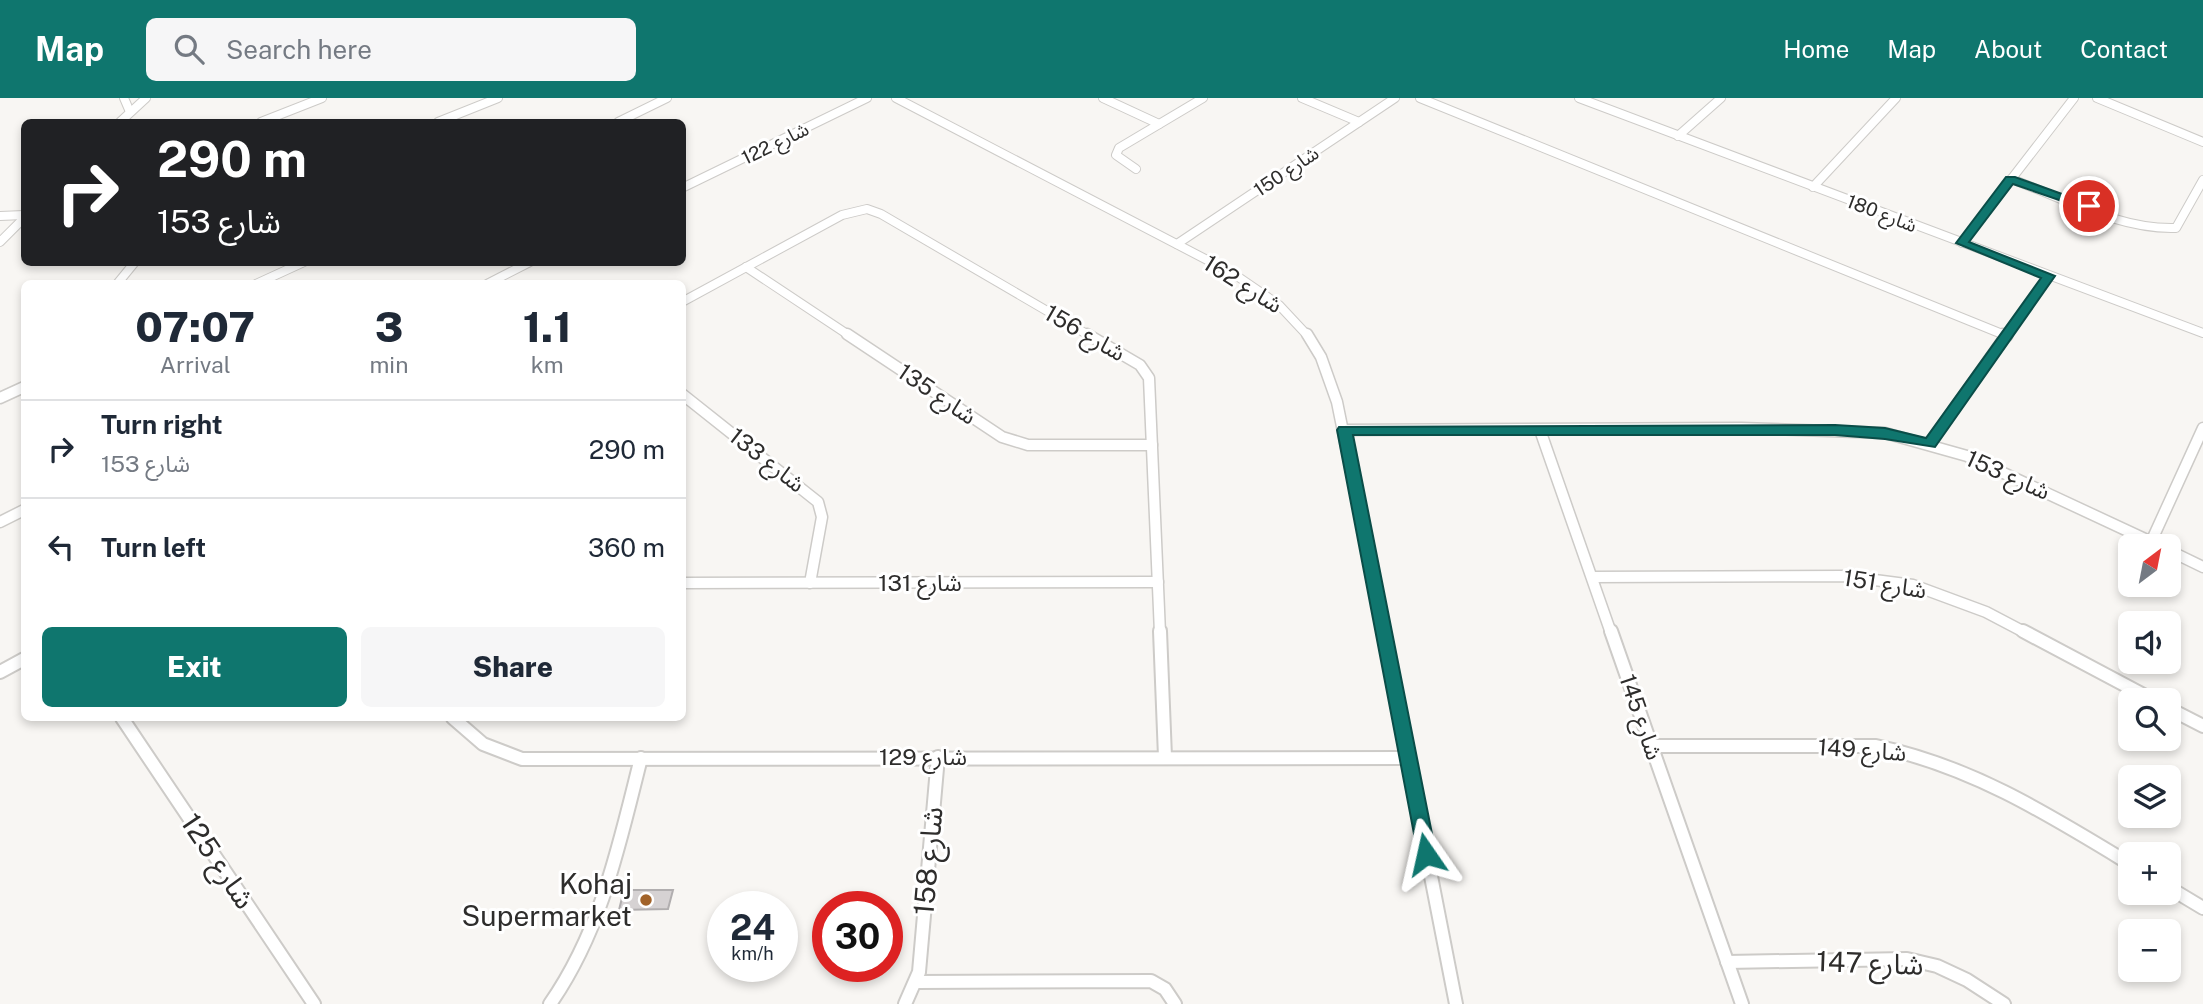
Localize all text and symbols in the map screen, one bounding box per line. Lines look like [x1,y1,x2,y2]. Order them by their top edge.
search box [146,18,636,81]
text: Map [35,30,104,68]
icon: search [170,30,208,68]
text: Search here [226,34,372,65]
text: Home [1783,35,1849,63]
text: Map [1887,35,1936,63]
text: About [1974,35,2042,63]
text: Contact [2080,35,2168,63]
street label: شارع 122 [738,117,814,171]
text: 290 m [157,130,307,188]
street label: شارع 150 [1250,141,1324,203]
icon: right [42,147,133,238]
pin [2059,176,2119,236]
icon: arrive [2070,187,2108,225]
street label: شارع 180 [1843,190,1920,239]
text: شارع 153 [157,203,281,240]
street label: شارع 162 [1197,249,1288,322]
street label: شارع 156 [1038,299,1130,370]
text: 07:07 [135,302,255,351]
text: 3 [375,302,403,351]
text: 1.1 [523,302,572,351]
text: Arrival [160,351,231,378]
text: min [369,351,408,378]
text: km [531,351,564,378]
street label: شارع 135 [891,358,982,433]
text: Turn right [101,409,223,440]
street label: شارع 133 [722,422,811,501]
icon: right [42,430,80,468]
text: 290 m [589,434,665,465]
street label: شارع 153 [1960,444,2054,509]
text: شارع 153 [101,450,190,477]
icon: left [42,528,80,566]
text: Turn left [101,532,206,563]
text: 360 m [588,532,665,563]
north arrow [2118,534,2180,597]
map controls [2118,534,2181,982]
street label: شارع 151 [1841,564,1929,607]
street label: شارع 131 [878,569,962,600]
button: sound [2118,611,2181,674]
button: Exit [42,627,347,707]
button: Share [361,627,665,707]
street label: شارع 145 [1610,670,1669,765]
button: search [2118,688,2181,751]
street label: شارع 149 [1817,733,1907,770]
street label: شارع 129 [879,743,967,774]
button: layers [2118,765,2181,828]
street label: شارع 158 [906,805,954,917]
street label: شارع 125 [171,807,262,917]
position arrow [1389,817,1463,891]
button: + [2118,842,2181,905]
place label: Kohaj Supermarket [462,867,632,932]
speed limit sign: 30 [812,891,903,982]
marker: Kohaj Supermarket [638,892,654,908]
text: 24 [730,907,775,948]
button: − [2118,919,2181,982]
text: km/h [731,943,774,964]
street label: شارع 147 [1816,944,1924,986]

